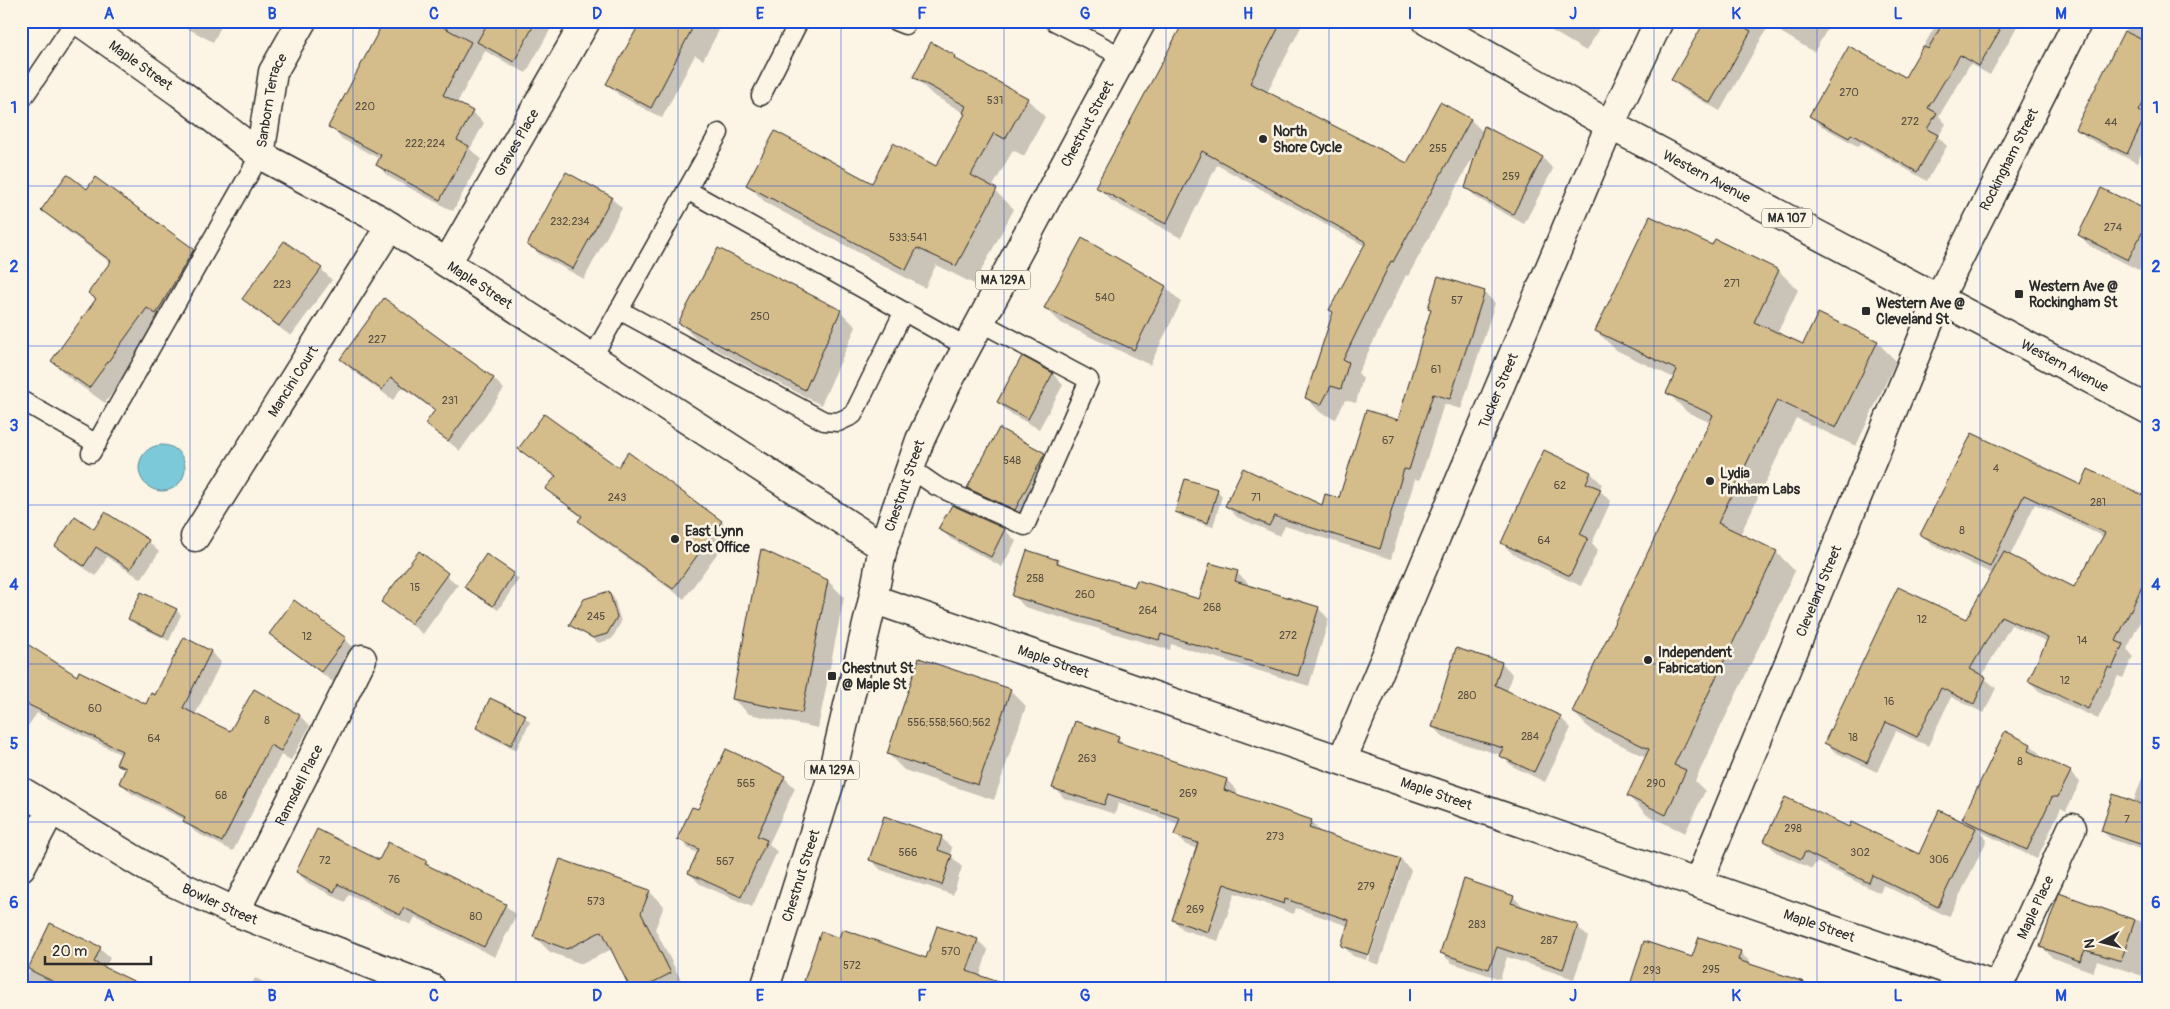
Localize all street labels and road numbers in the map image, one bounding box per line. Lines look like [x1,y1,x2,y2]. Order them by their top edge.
street label: Maple Street [106,37,176,94]
street label: Sanborn Terrace [253,50,291,149]
street label: Chestnut Street [1057,77,1117,170]
street label: Rockingham Street [1976,105,2042,213]
street label: Graves Place [490,106,542,179]
street label: Western Avenue [1660,146,1754,206]
road number: MA 107 [1762,208,1812,228]
street label: Maple Street [444,257,516,312]
road number: MA 129A [976,270,1030,290]
street label: Western Avenue [2018,335,2112,396]
street label: Mancini Court [264,342,322,420]
street label: Tucker Street [1474,350,1522,431]
street label: Chestnut Street [881,437,928,534]
street label: Cleveland Street [1792,542,1845,639]
street label: Maple Street [1016,641,1092,682]
street label: Ramsdell Place [271,742,326,828]
road number: MA 129A [804,760,860,780]
street label: Maple Street [1398,773,1475,814]
street label: Chestnut Street [778,827,823,924]
street label: Maple Place [2013,873,2057,942]
street label: Bowler Street [179,879,260,928]
street label: Maple Street [1781,905,1858,946]

